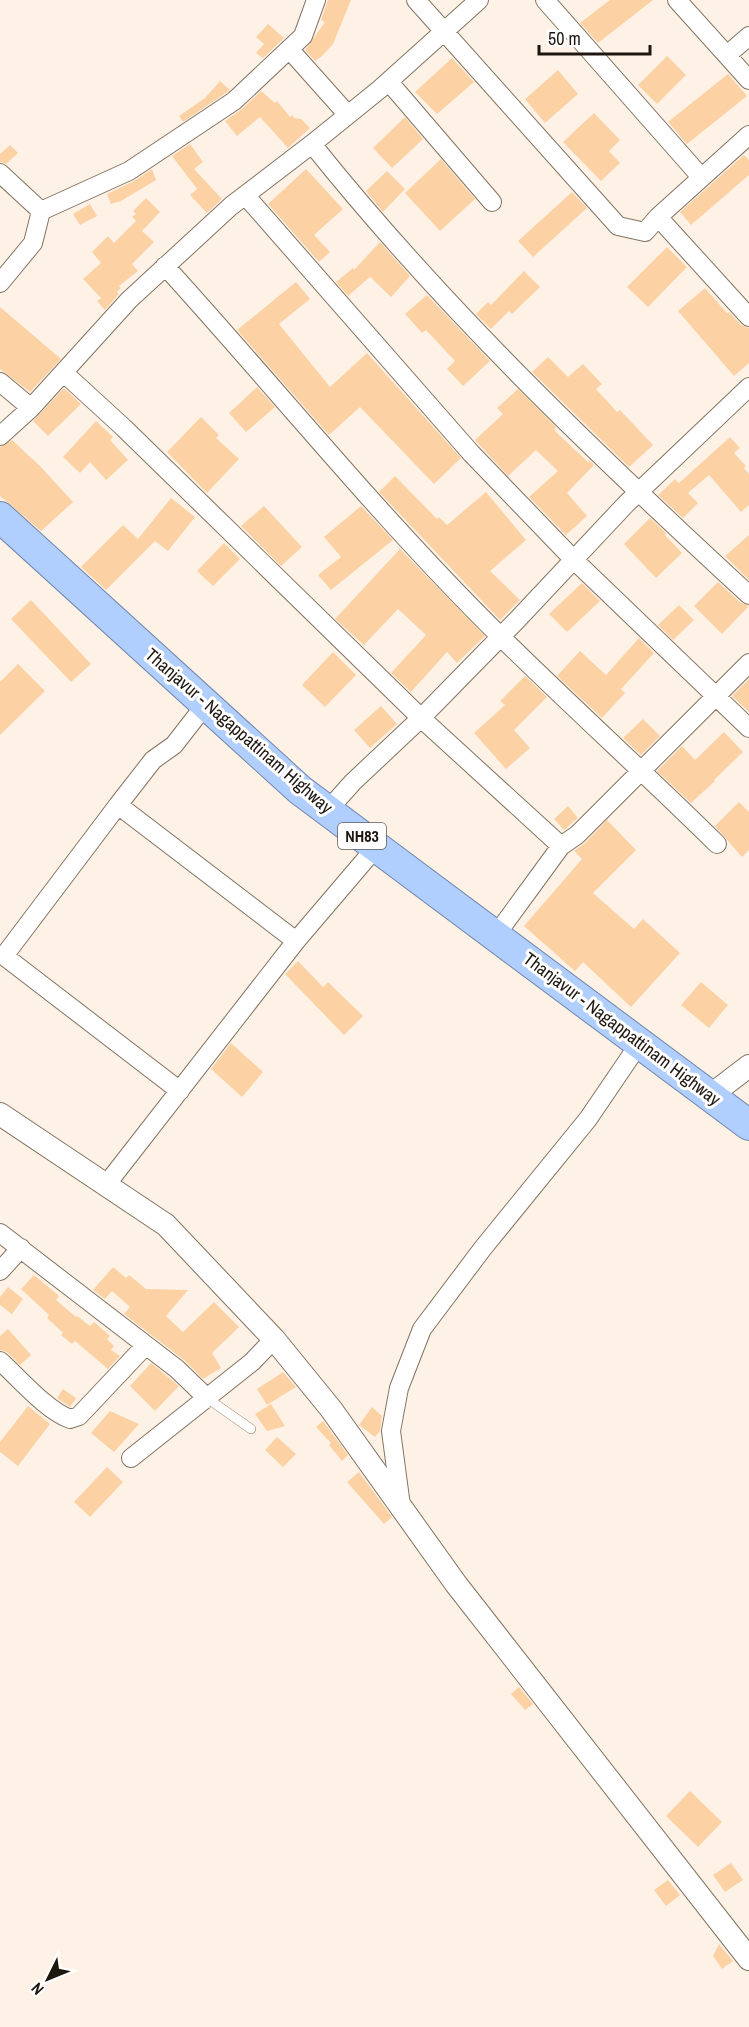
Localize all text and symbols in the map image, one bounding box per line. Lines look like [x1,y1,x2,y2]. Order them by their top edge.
scale bar [539,18,650,56]
text: 50 m [548,26,581,51]
street label: Thanjavur - Nagappattinam Highway [140,642,339,820]
road number: NH83 [338,823,386,849]
street label: Thanjavur - Nagappattinam Highway [518,946,727,1112]
north arrow [18,1949,78,2009]
text: N [26,1978,48,2000]

